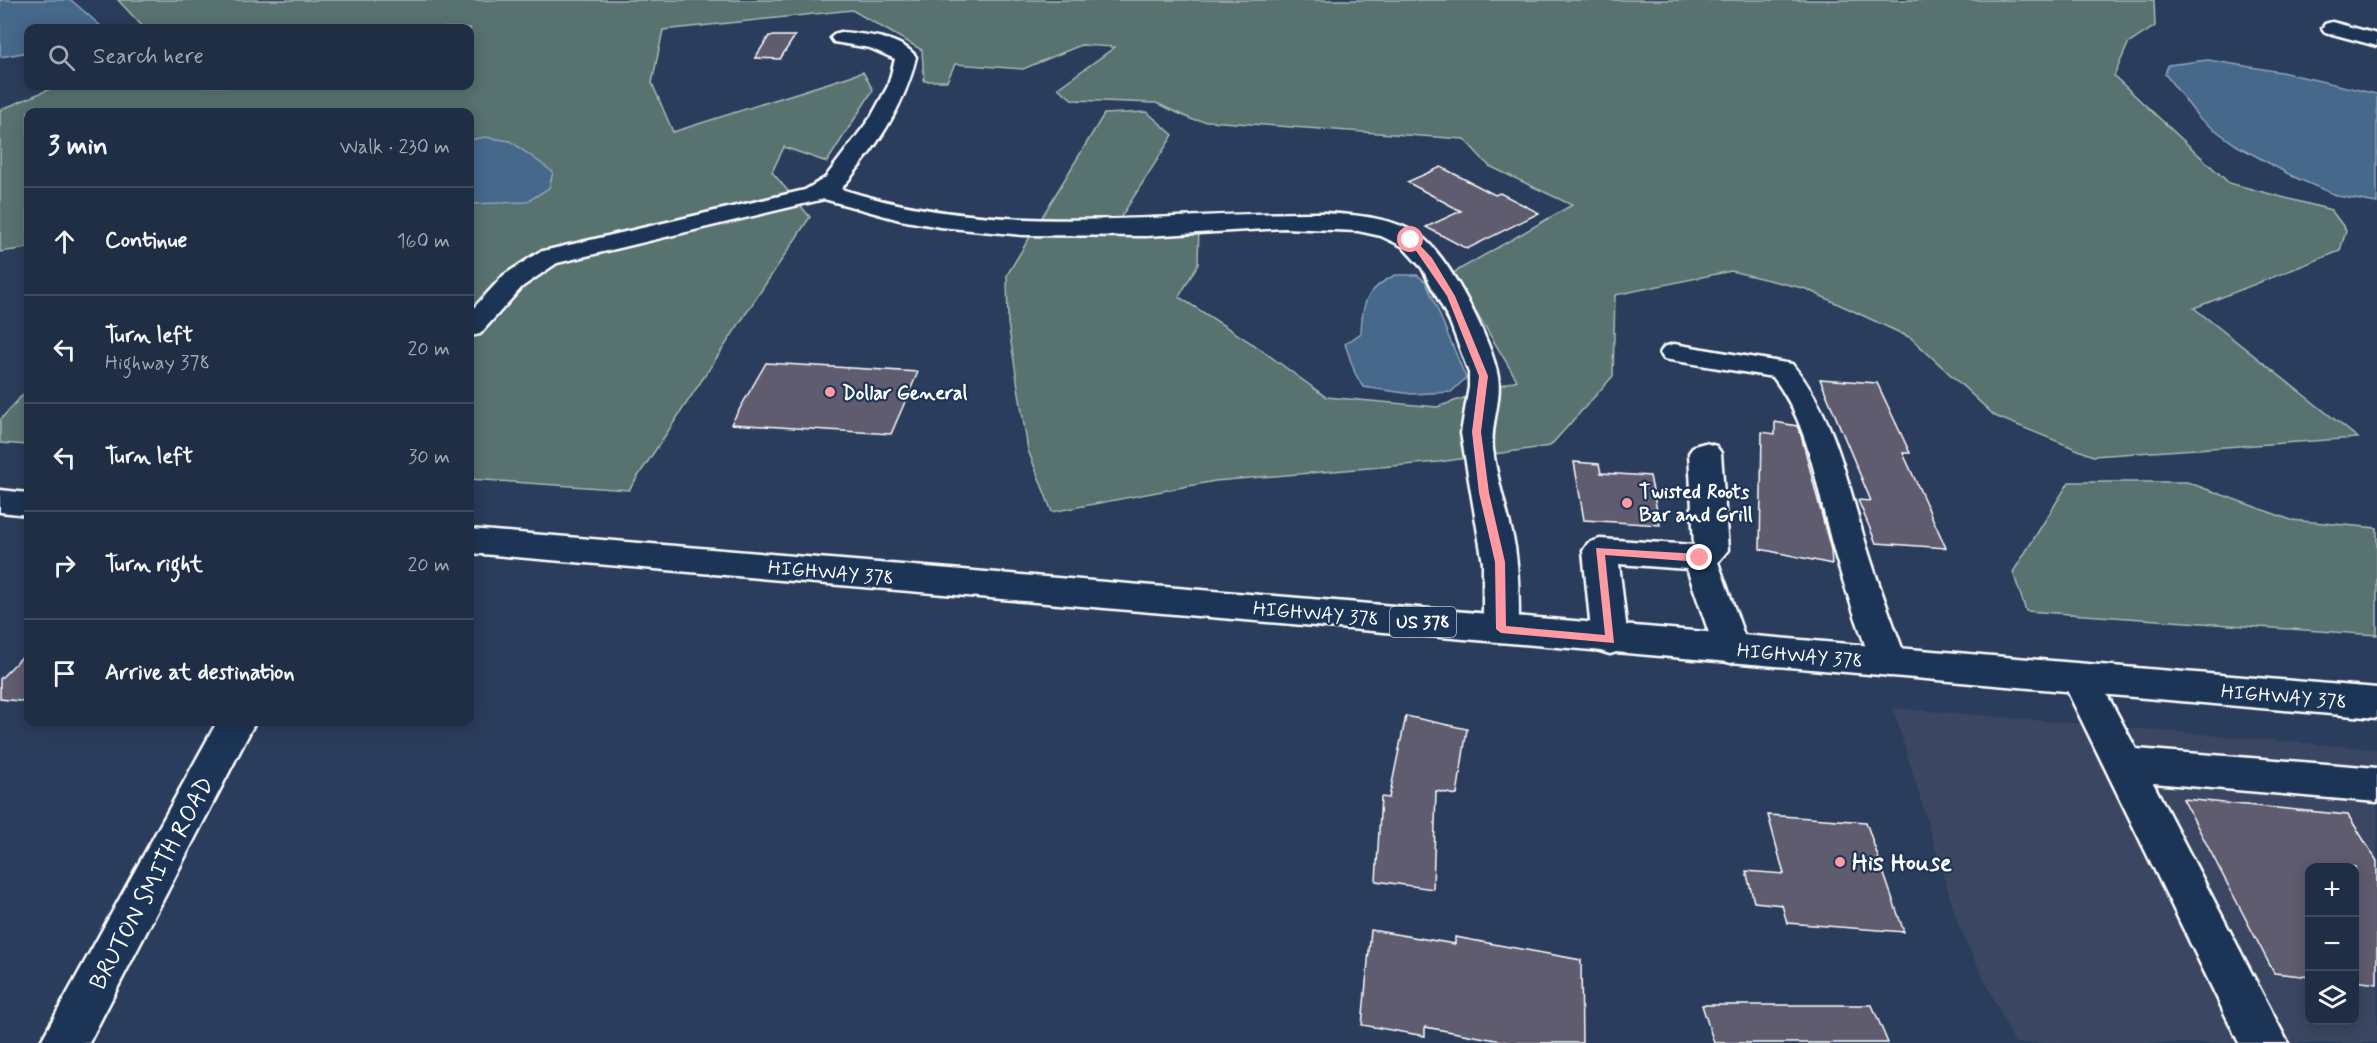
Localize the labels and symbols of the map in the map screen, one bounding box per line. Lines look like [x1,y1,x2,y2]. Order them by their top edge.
route start [1397,226,1423,252]
place label: Dollar General [842,380,968,407]
marker: Dollar General [823,385,837,399]
place label: Twisted Roots Bar and Grill [1639,479,1753,529]
marker: Twisted Roots Bar and Grill [1620,496,1634,510]
route end [1686,544,1712,570]
street label: HIGHWAY 378 [767,555,895,592]
street label: HIGHWAY 378 [1252,596,1380,633]
road number: US 378 [1390,607,1456,637]
street label: HIGHWAY 378 [1736,638,1864,675]
street label: HIGHWAY 378 [2220,679,2348,716]
street label: BRUTON SMITH ROAD [83,772,222,996]
place label: His House [1852,848,1952,879]
marker: His House [1833,855,1847,869]

